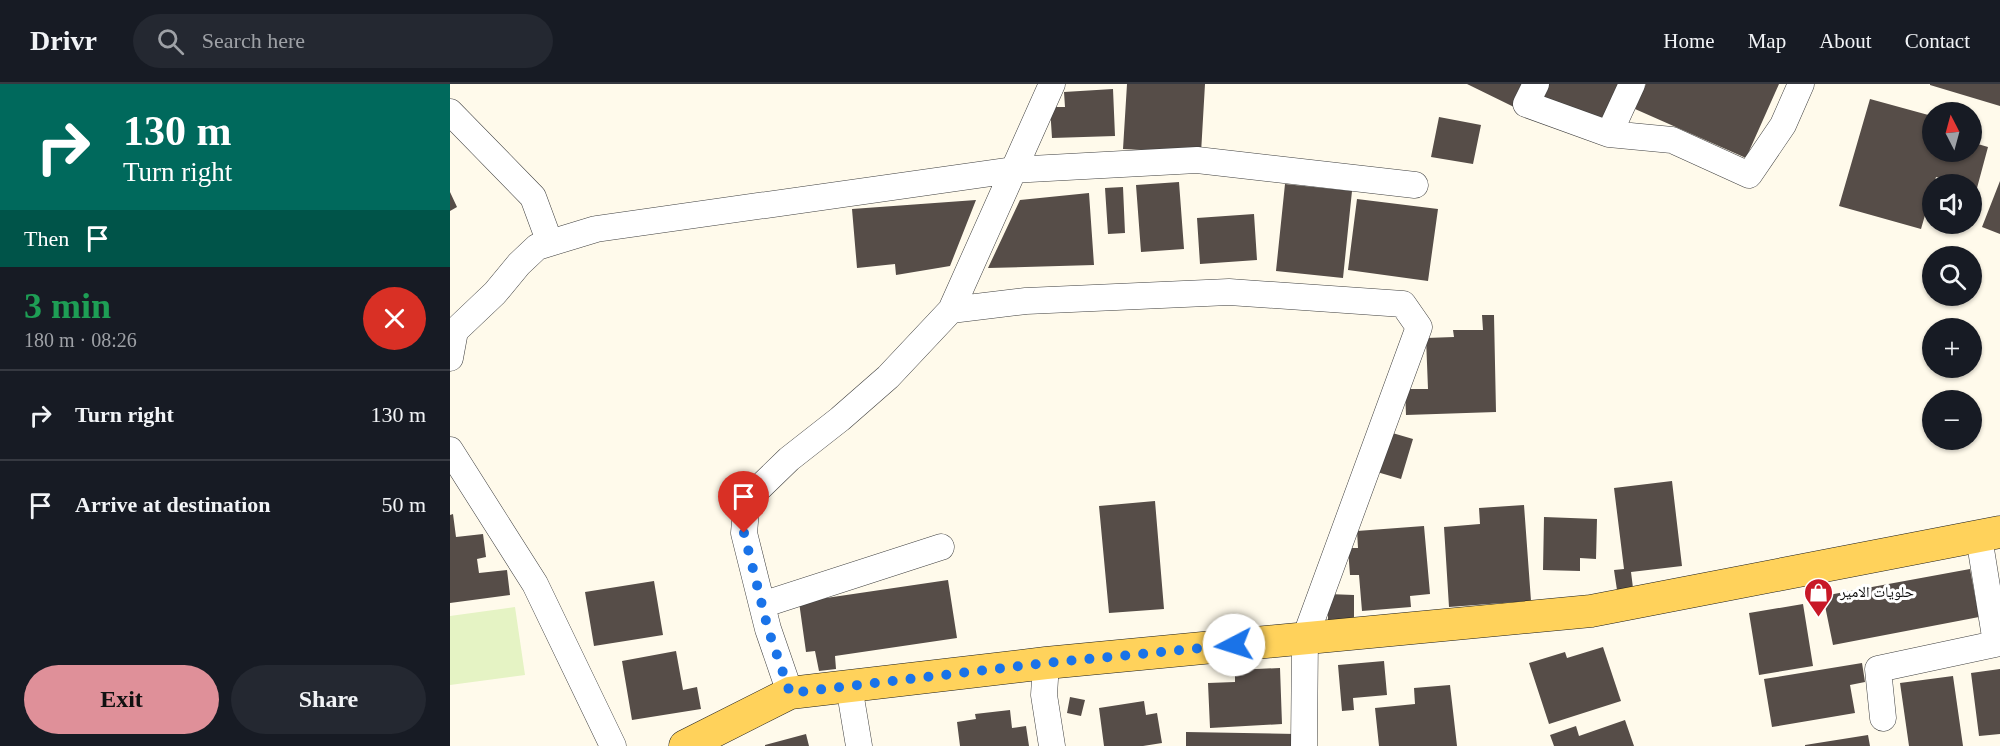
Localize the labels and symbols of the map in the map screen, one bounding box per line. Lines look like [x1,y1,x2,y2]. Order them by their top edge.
north arrow [1922,102,1982,162]
pin [718,471,769,533]
shop icon: حلويات الامير [1803,576,1835,618]
place label: حلويات الامير [1839,584,1915,601]
position arrow [1202,613,1266,677]

